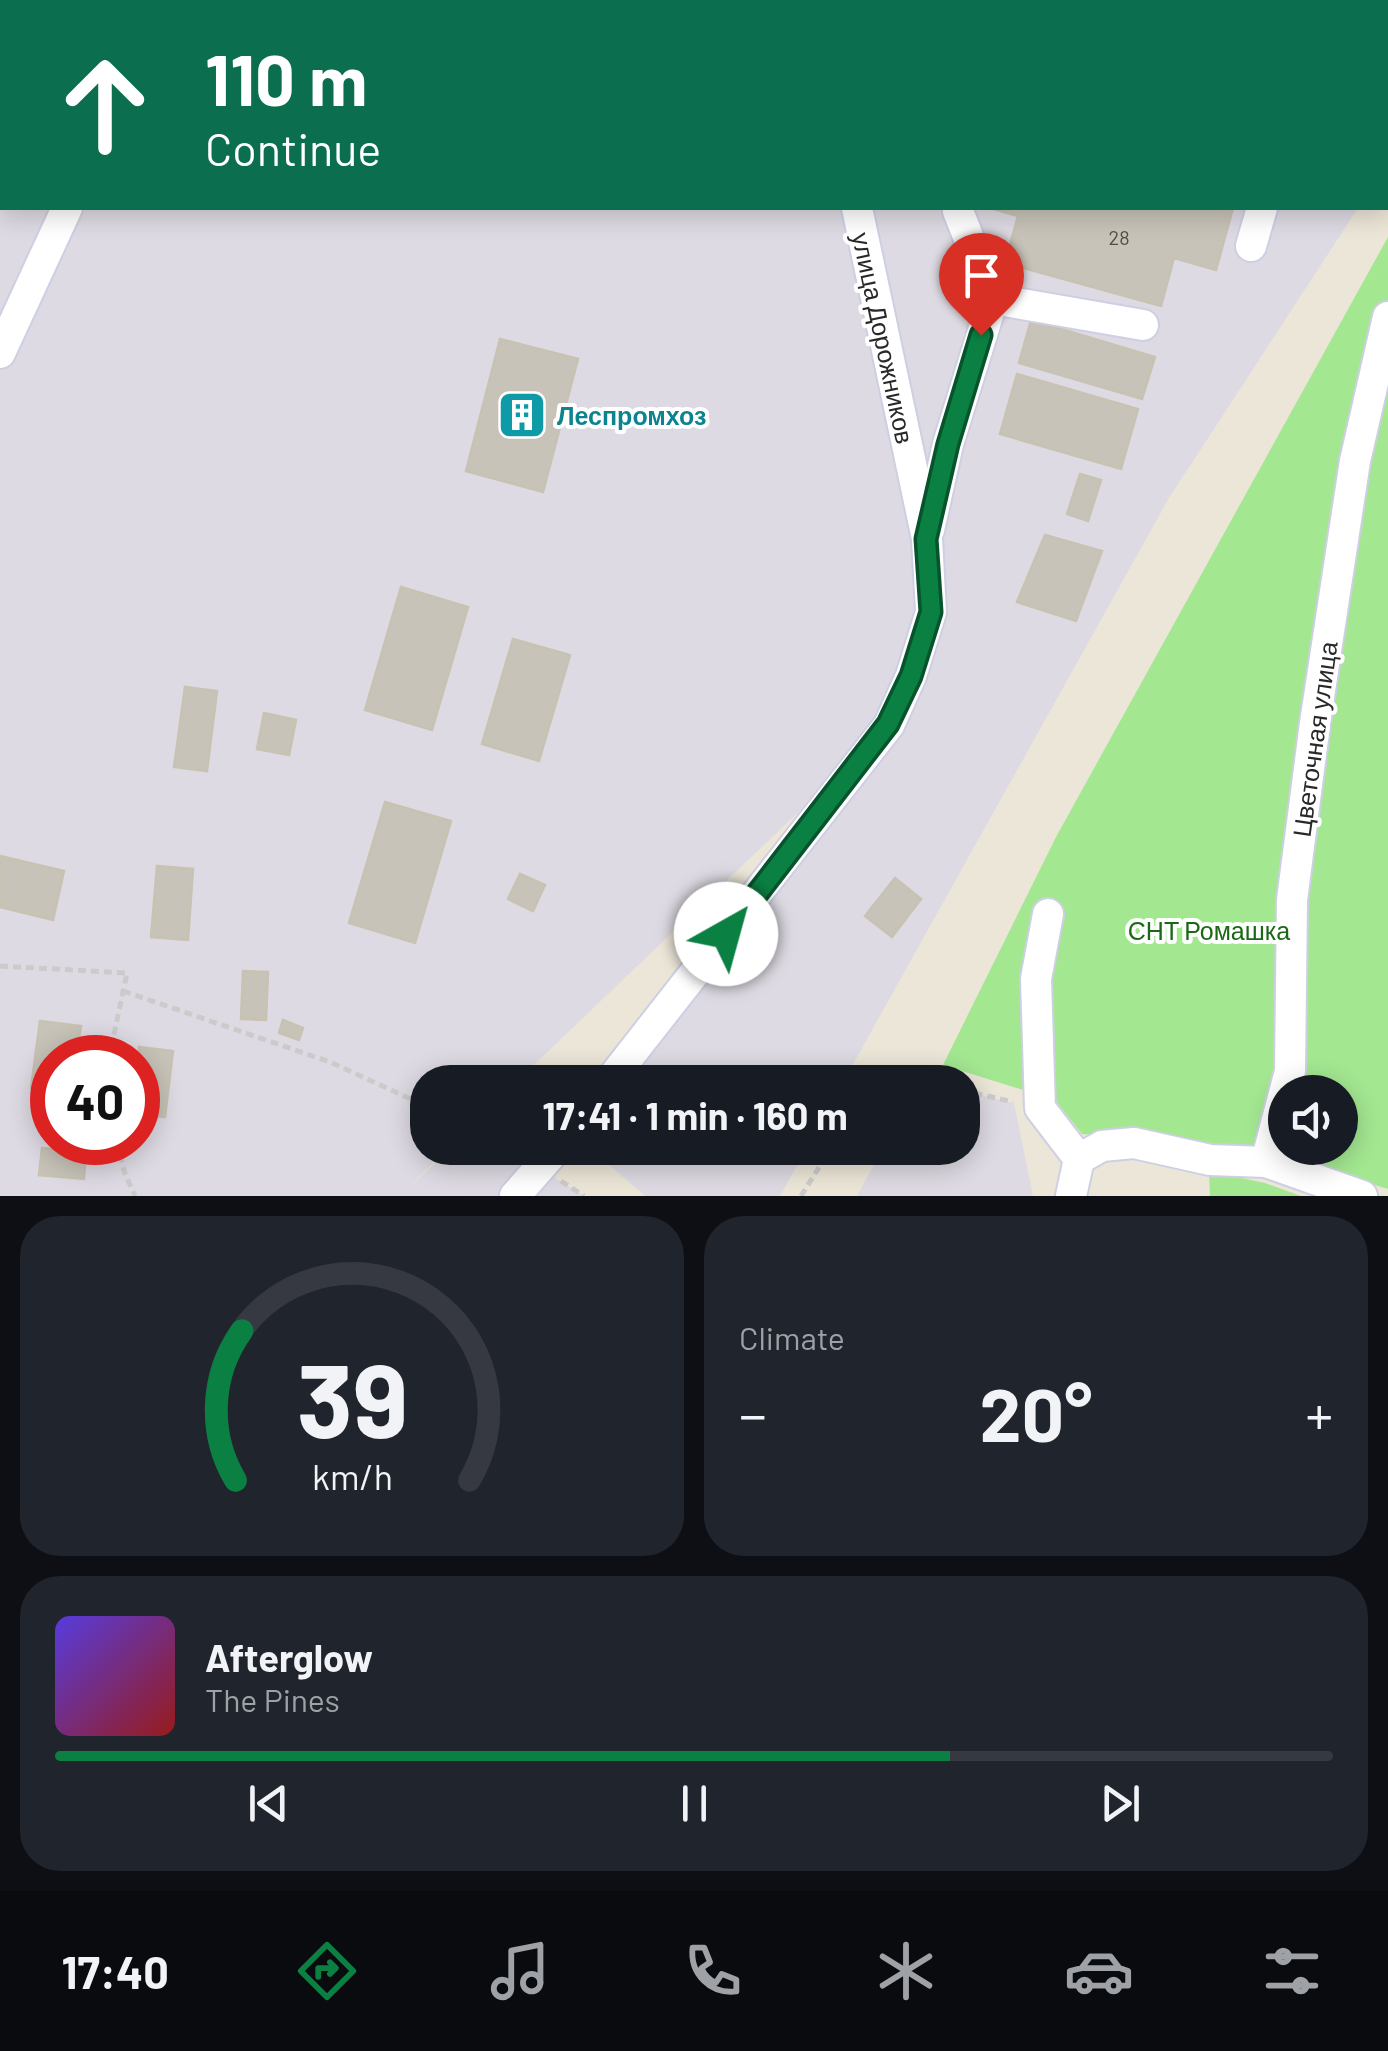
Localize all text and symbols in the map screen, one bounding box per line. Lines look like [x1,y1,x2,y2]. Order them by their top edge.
text: 110 m [205,36,367,120]
icon: ahead [40,40,170,170]
text: Continue [205,121,381,175]
house number: 28 [1108,225,1130,249]
street label: улица Дорожников [847,230,921,446]
pin [939,233,1024,336]
icon: arrive [954,248,1009,303]
building icon: Леспромхоз [496,389,548,441]
place label: Леспромхоз [557,400,706,430]
street label: Цветочная улица [1285,639,1343,839]
position arrow [674,882,778,986]
park label: СНТ Ромашка [1128,915,1290,945]
speed limit sign: 40 [30,1035,160,1165]
map controls [1268,1075,1358,1165]
button: sound [1268,1075,1358,1165]
text: 17:41 · 1 min · 160 m [542,1092,848,1138]
text: Climate [739,1318,845,1356]
text: 39 [296,1334,408,1459]
text: 20° [980,1367,1092,1457]
text: − [739,1380,767,1446]
text: + [1305,1380,1333,1446]
text: km/h [312,1454,392,1497]
text: Afterglow [205,1634,373,1680]
text: The Pines [205,1680,340,1718]
icon: previous [241,1776,296,1831]
icon: pause [667,1776,722,1831]
icon: next [1093,1776,1148,1831]
icon: directions [292,1936,362,2006]
icon: music [485,1936,555,2006]
icon: phone [678,1936,748,2006]
icon: climate [871,1936,941,2006]
icon: car [1064,1936,1134,2006]
icon: filters [1257,1936,1327,2006]
text: 17:40 [61,1944,169,1998]

